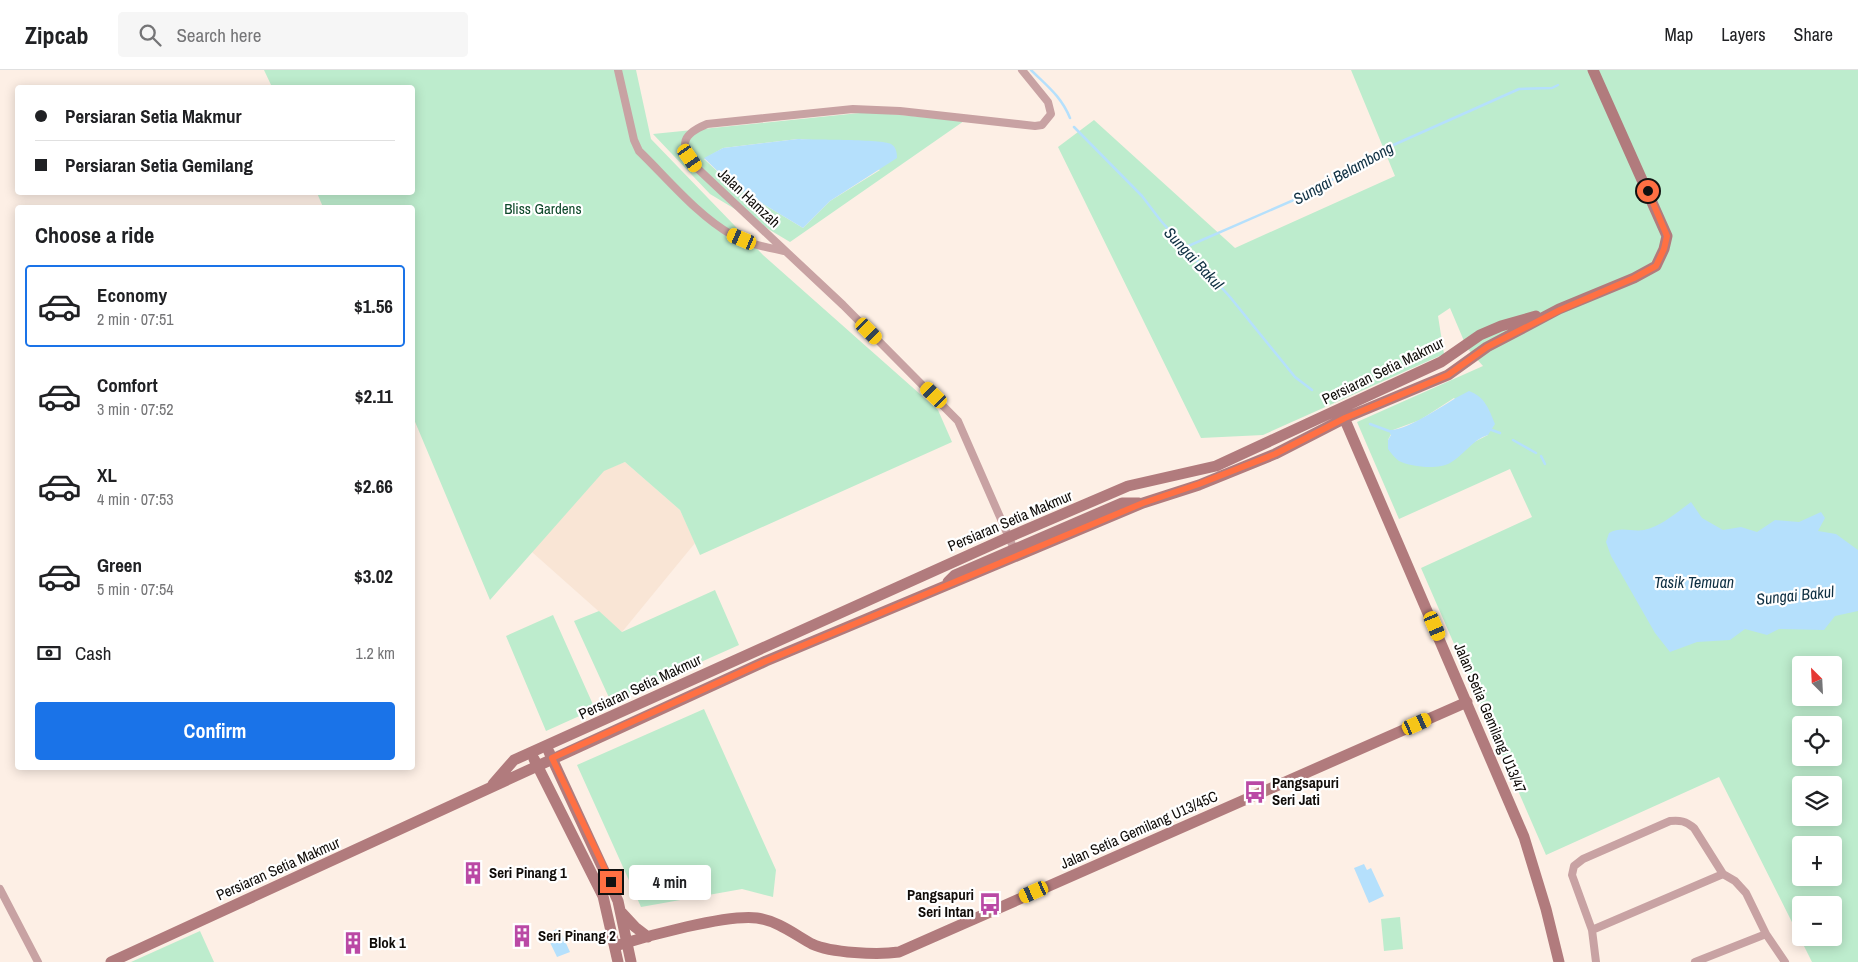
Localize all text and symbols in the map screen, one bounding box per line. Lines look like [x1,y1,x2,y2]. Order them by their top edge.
search box [118,12,468,57]
text: Zipcab [25,19,88,51]
icon: search [136,21,164,49]
text: Search here [176,22,261,48]
text: Map [1665,22,1693,47]
text: Layers [1721,22,1766,47]
text: Share [1794,22,1833,47]
text: Persiaran Setia Makmur [65,103,242,129]
water label: Sungai Belambong [1289,136,1397,210]
car [675,141,704,175]
text: Persiaran Setia Gemilang [65,152,253,178]
street label: Jalan Hamzah [713,163,785,232]
route start [1637,180,1659,202]
park label: Bliss Gardens [504,198,582,219]
text: Choose a ride [35,220,154,250]
water label: Sungai Bakul [1159,222,1229,295]
car [725,226,758,252]
text: Economy [97,282,167,308]
icon: car [37,284,82,329]
text: $1.56 [354,293,393,319]
text: 2 min · 07:51 [97,308,174,330]
car [853,315,884,347]
street label: Persiaran Setia Makmur [1318,332,1447,409]
text: Comfort [97,372,158,398]
icon: car [37,374,82,419]
car [917,379,950,411]
text: $2.11 [355,383,393,409]
text: 3 min · 07:52 [97,398,174,420]
text: XL [97,462,117,488]
icon: car [37,464,82,509]
text: $2.66 [354,473,393,499]
street label: Persiaran Setia Makmur [944,485,1075,556]
text: 4 min · 07:53 [97,488,174,510]
text: Green [97,552,142,578]
icon: car [37,554,82,599]
text: $3.02 [354,563,393,589]
water label: Tasik Temuan [1654,571,1734,593]
text: 5 min · 07:54 [97,578,174,600]
water label: Sungai Bakul [1755,580,1836,610]
car [1422,609,1447,643]
icon: cash [35,639,63,667]
street label: Jalan Setia Gemilang U13/47 [1449,639,1532,796]
text: Cash [75,640,111,666]
text: 1.2 km [356,642,395,664]
street label: Persiaran Setia Makmur [575,649,705,724]
north arrow [1792,656,1842,706]
map controls [1792,656,1842,946]
button: Confirm [35,702,395,760]
car [1400,711,1433,737]
button: locate [1792,716,1842,766]
place label: Pangsapuri Seri Jati [1272,772,1339,810]
button: layers [1792,776,1842,826]
bus stop icon: Pangsapuri Seri Jati [1242,779,1268,805]
street label: Jalan Setia Gemilang U13/45C [1057,785,1221,874]
street label: Persiaran Setia Makmur [213,832,343,905]
button: + [1792,836,1842,886]
building icon: Seri Pinang 1 [460,860,486,886]
place label: Seri Pinang 1 [489,862,567,883]
callout: 4 min [628,864,711,900]
route end [600,871,622,893]
text: 4 min [653,871,687,893]
car [1017,879,1050,905]
place label: Pangsapuri Seri Intan [907,884,974,922]
bus stop icon: Pangsapuri Seri Intan [977,891,1003,917]
button: − [1792,896,1842,946]
building icon: Seri Pinang 2 [509,923,535,949]
place label: Seri Pinang 2 [538,925,616,946]
building icon: Blok 1 [340,930,366,956]
place label: Blok 1 [369,932,406,953]

